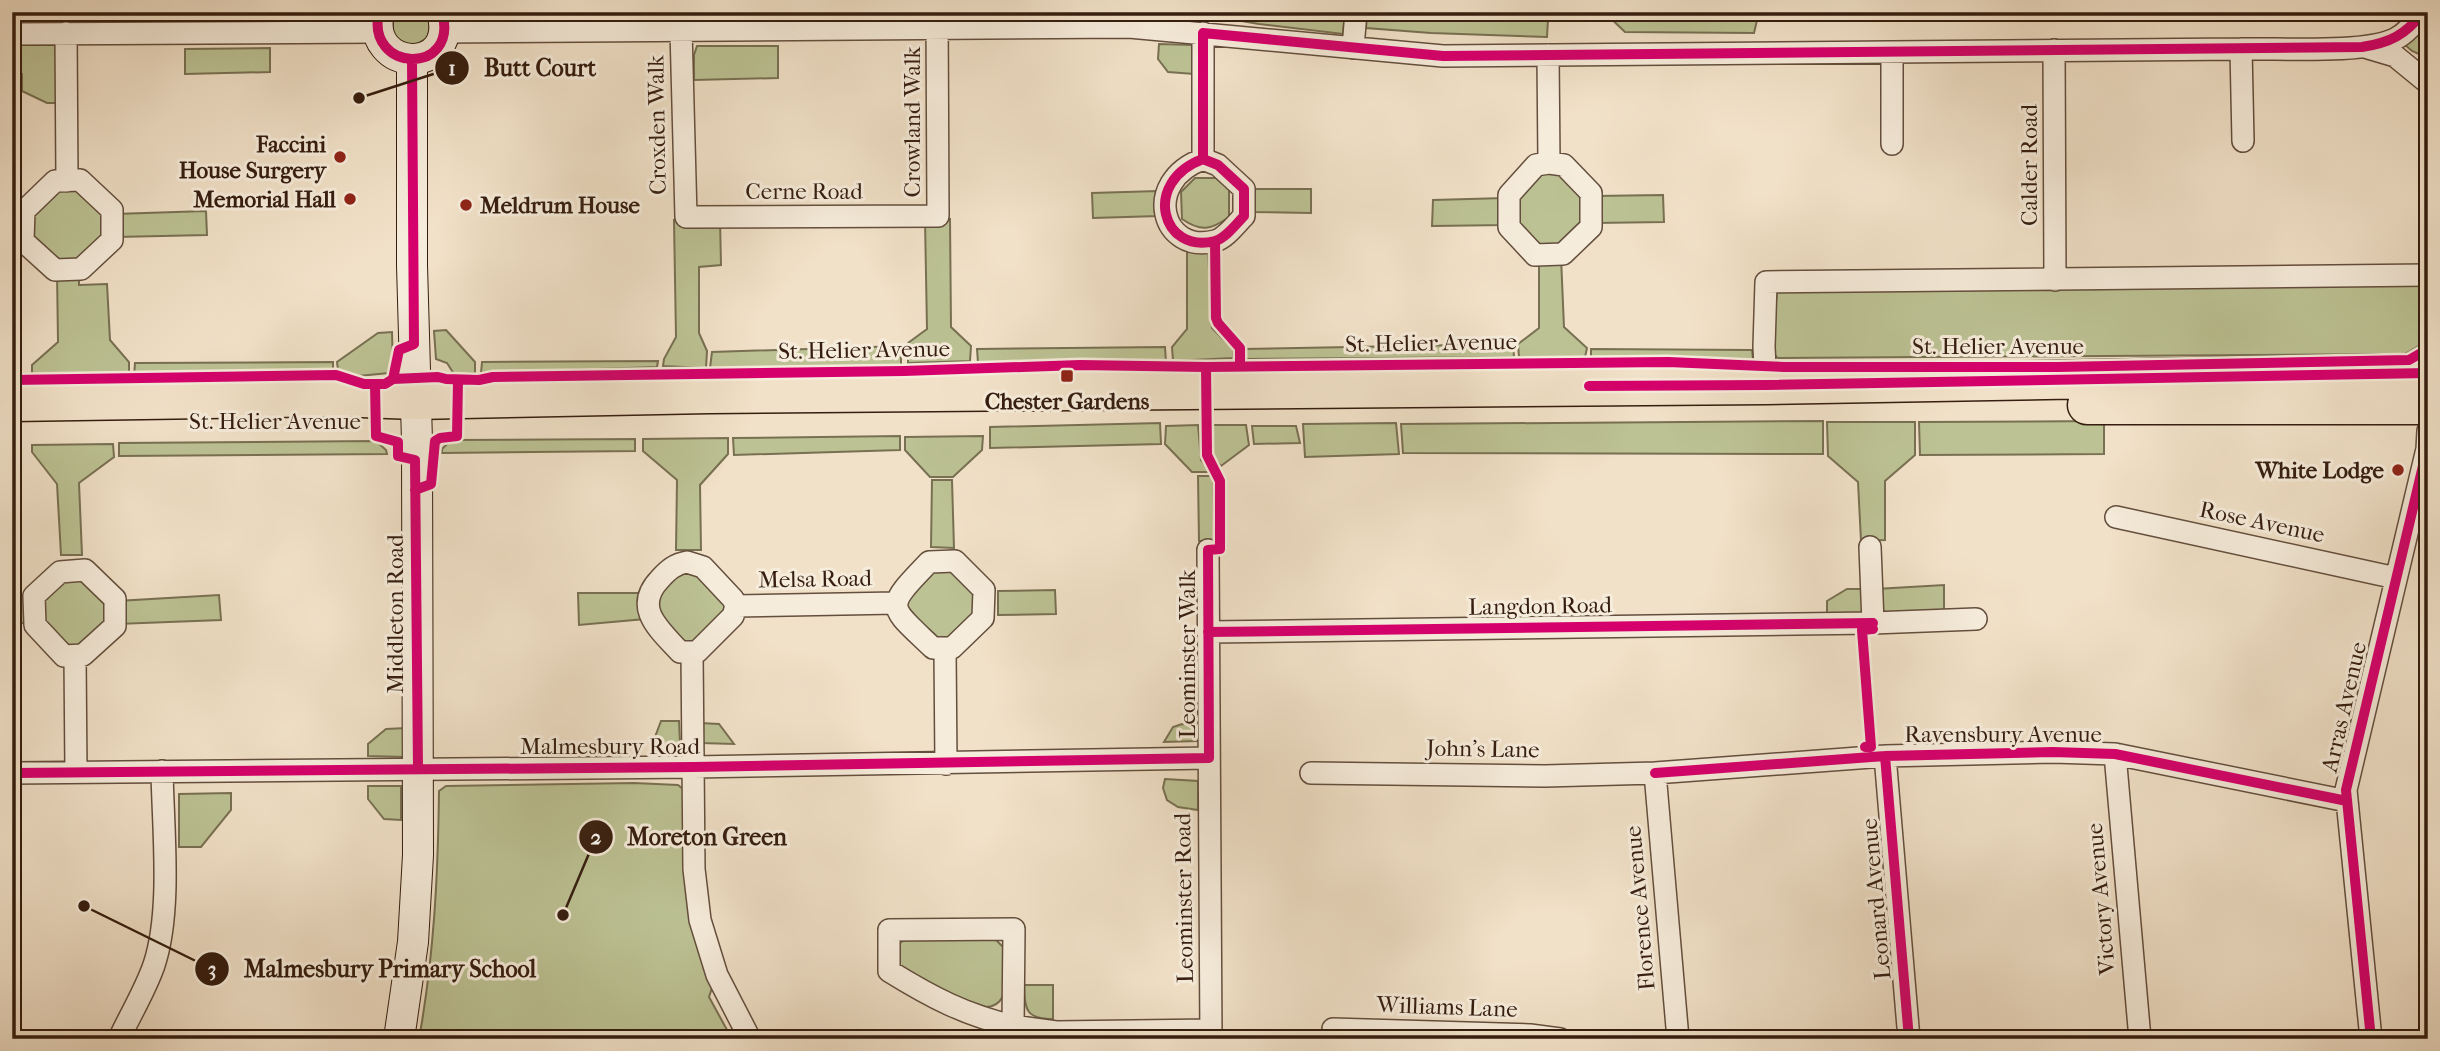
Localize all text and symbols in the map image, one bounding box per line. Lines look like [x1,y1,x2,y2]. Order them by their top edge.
callout: Butt Court [435,45,610,90]
street label: Crowland Walk [899,45,926,197]
text: Butt Court [484,54,596,82]
street label: Croxden Walk [642,54,672,195]
text: 1 [448,56,456,80]
street label: Calder Road [2016,103,2043,226]
place label: Faccini House Surgery [179,131,328,184]
marker: Faccini House Surgery [332,149,348,165]
street label: Cerne Road [745,178,863,205]
place label: Memorial Hall [193,186,337,213]
marker: Memorial Hall [342,191,358,207]
place label: Meldrum House [480,192,641,219]
marker: Meldrum House [458,197,474,213]
street label: St. Helier Avenue [1345,328,1517,358]
street label: St. Helier Avenue [1912,333,2084,360]
street label: St. Helier Avenue [778,335,950,365]
marker: Chester Gardens [1059,368,1075,384]
place label: Chester Gardens [985,388,1150,415]
street label: St. Helier Avenue [189,408,361,435]
place label: White Lodge [2255,457,2385,484]
marker: White Lodge [2390,462,2406,478]
street label: Rose Avenue [2197,496,2327,548]
street label: Middleton Road [382,534,409,694]
street label: Melsa Road [758,565,873,593]
street label: Leominster Walk [1174,568,1201,738]
street label: Langdon Road [1468,591,1612,621]
street label: Arras Avenue [2316,639,2372,776]
street label: Ravensbury Avenue [1904,721,2102,748]
street label: Malmesbury Road [520,733,700,760]
street label: John's Lane [1424,734,1540,763]
street label: Leominster Road [1169,812,1199,983]
callout: Moreton Green [578,814,801,859]
street label: Leonard Avenue [1855,817,1897,981]
street label: Victory Avenue [2081,822,2121,977]
text: Moreton Green [627,823,788,851]
text: 2 [591,825,602,849]
street label: Florence Avenue [1619,825,1661,991]
callout: Malmesbury Primary School [194,946,550,991]
text: Malmesbury Primary School [244,955,537,983]
text: 3 [208,957,216,981]
street label: Williams Lane [1375,991,1518,1023]

